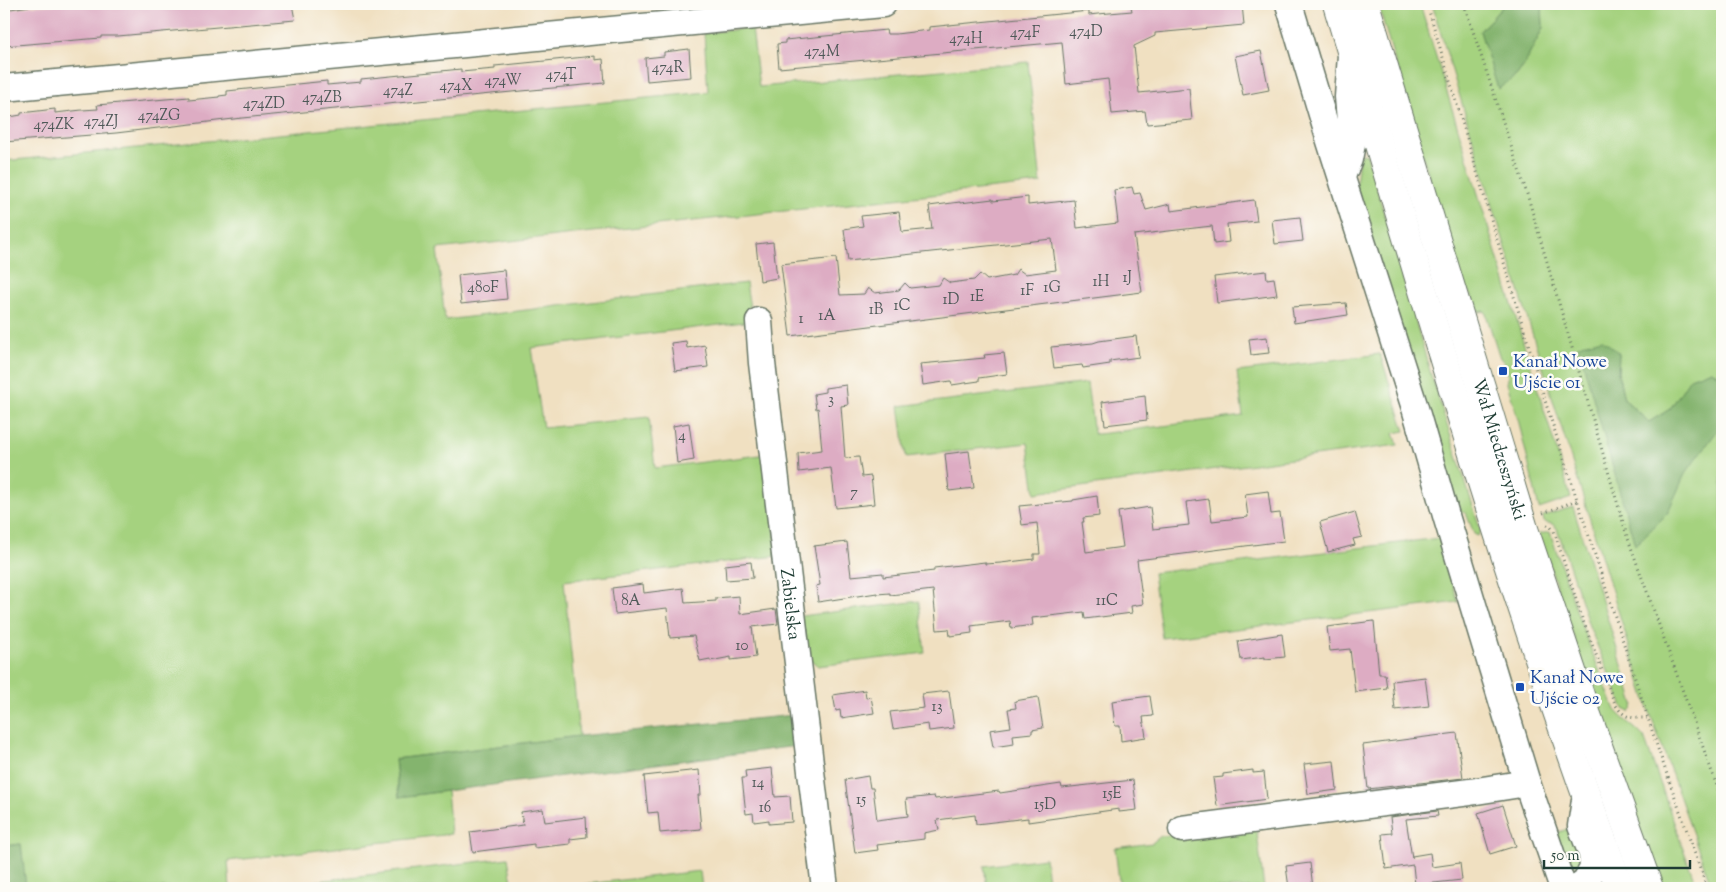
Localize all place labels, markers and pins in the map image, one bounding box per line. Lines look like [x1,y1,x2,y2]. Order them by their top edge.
place label: Kanał Nowe Ujście 01 [1513,350,1607,397]
marker: Kanał Nowe Ujście 01 [1497,365,1509,377]
place label: Kanał Nowe Ujście 02 [1530,666,1624,713]
marker: Kanał Nowe Ujście 02 [1514,681,1526,693]

